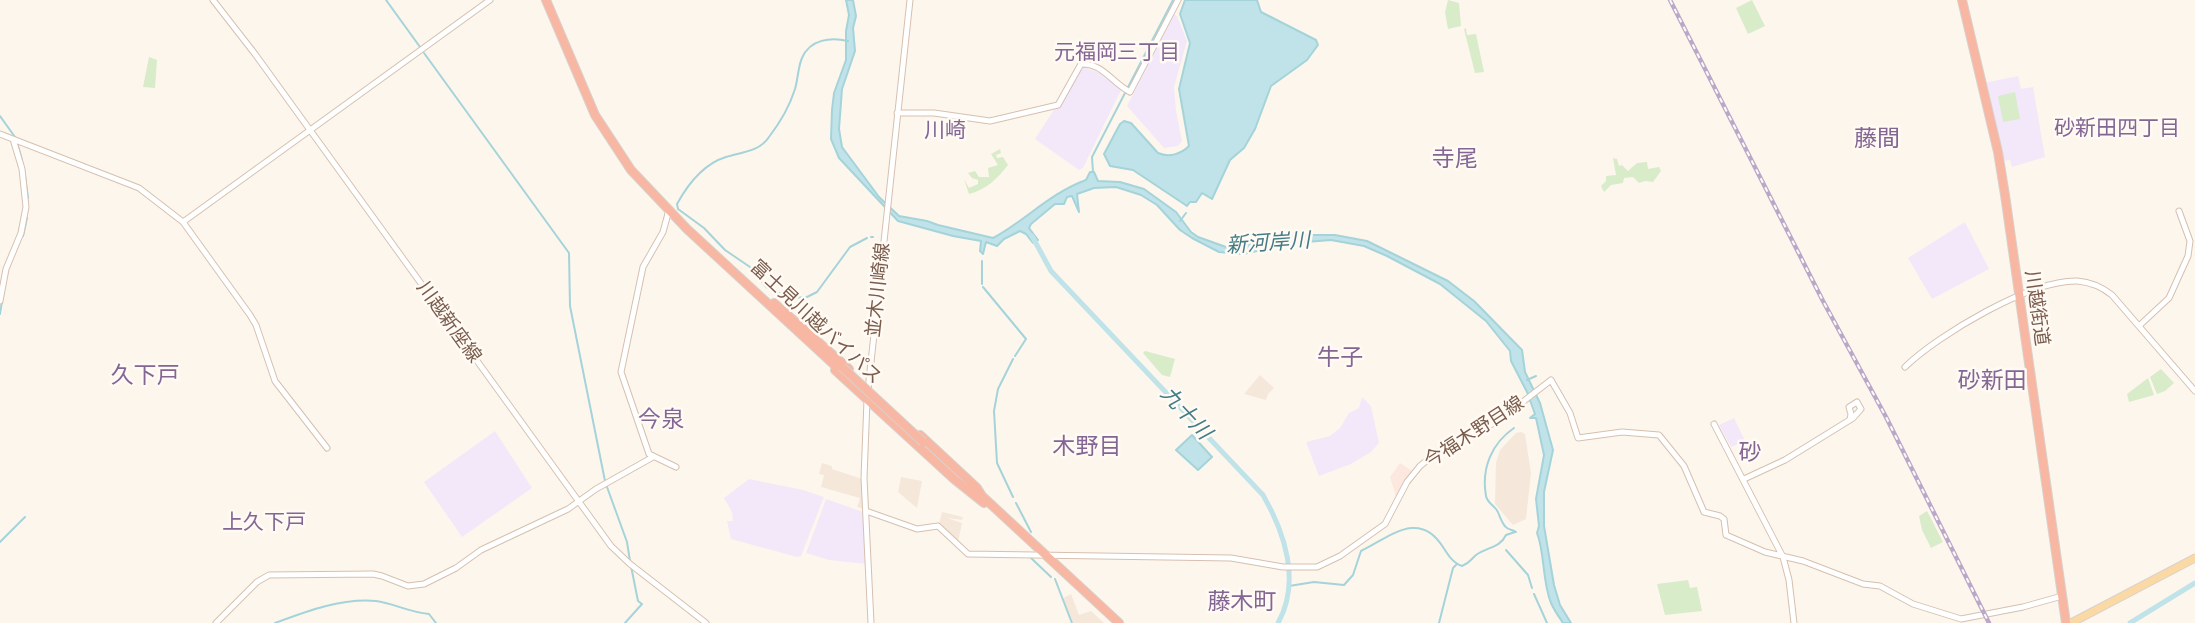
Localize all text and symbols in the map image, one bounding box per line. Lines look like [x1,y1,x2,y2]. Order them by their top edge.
district label: 元福岡三丁目 [1054,39,1180,65]
district label: 砂新田四丁目 [2054,115,2180,141]
district label: 川崎 [924,117,966,143]
district label: 藤間 [1854,125,1900,153]
district label: 寺尾 [1432,145,1478,173]
water label: 新河岸川 [1225,228,1311,258]
street label: 並木川崎線 [862,242,894,338]
street label: 富士見川越バイパス [746,255,886,389]
street label: 川越街道 [2020,269,2054,347]
street label: 川越新座線 [412,277,486,367]
district label: 牛子 [1317,344,1363,372]
district label: 久下戸 [111,362,179,390]
district label: 砂新田 [1958,367,2026,395]
water label: 九十川 [1155,381,1217,445]
street label: 今福木野目線 [1420,391,1528,473]
district label: 今泉 [638,406,684,434]
district label: 木野目 [1053,433,1121,461]
district label: 砂 [1739,439,1761,467]
district label: 上久下戸 [222,509,306,535]
district label: 藤木町 [1208,588,1276,616]

